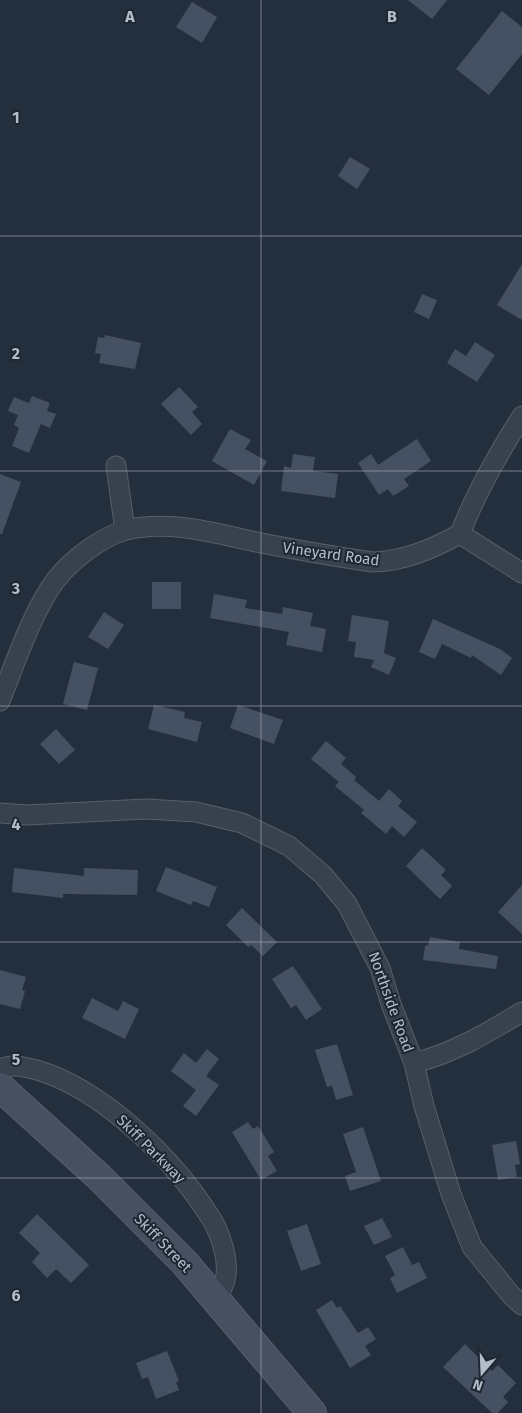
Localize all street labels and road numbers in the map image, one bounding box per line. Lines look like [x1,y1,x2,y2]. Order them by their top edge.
street label: Vineyard Road [281,538,381,570]
street label: Northside Road [364,949,418,1055]
street label: Skiff Parkway [113,1111,189,1187]
street label: Skiff Street [131,1210,196,1277]

